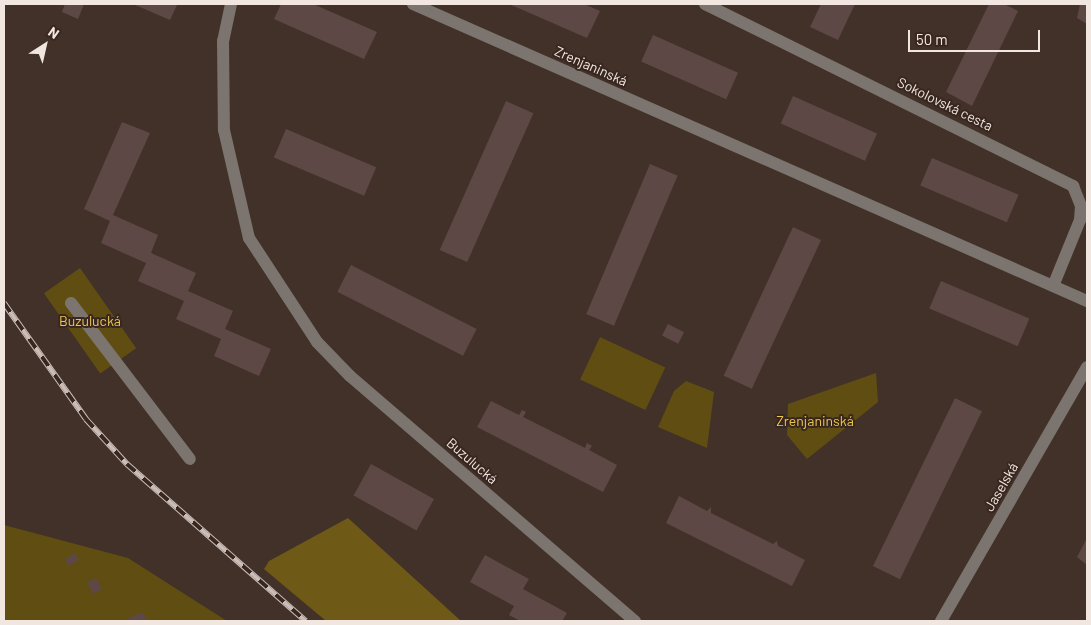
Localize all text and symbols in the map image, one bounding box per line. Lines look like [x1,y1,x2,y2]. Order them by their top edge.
north arrow [20,20,70,70]
scale bar [911,20,1044,52]
text: N [45,23,63,42]
text: 50 m [916,30,948,48]
street label: Zrenjaninská [552,43,630,89]
street label: Sokolovská cesta [895,74,995,134]
park label: Buzulucká [59,313,121,329]
park label: Zrenjaninská [776,413,854,429]
street label: Buzulucká [443,434,501,488]
street label: Jaselská [980,460,1022,514]

